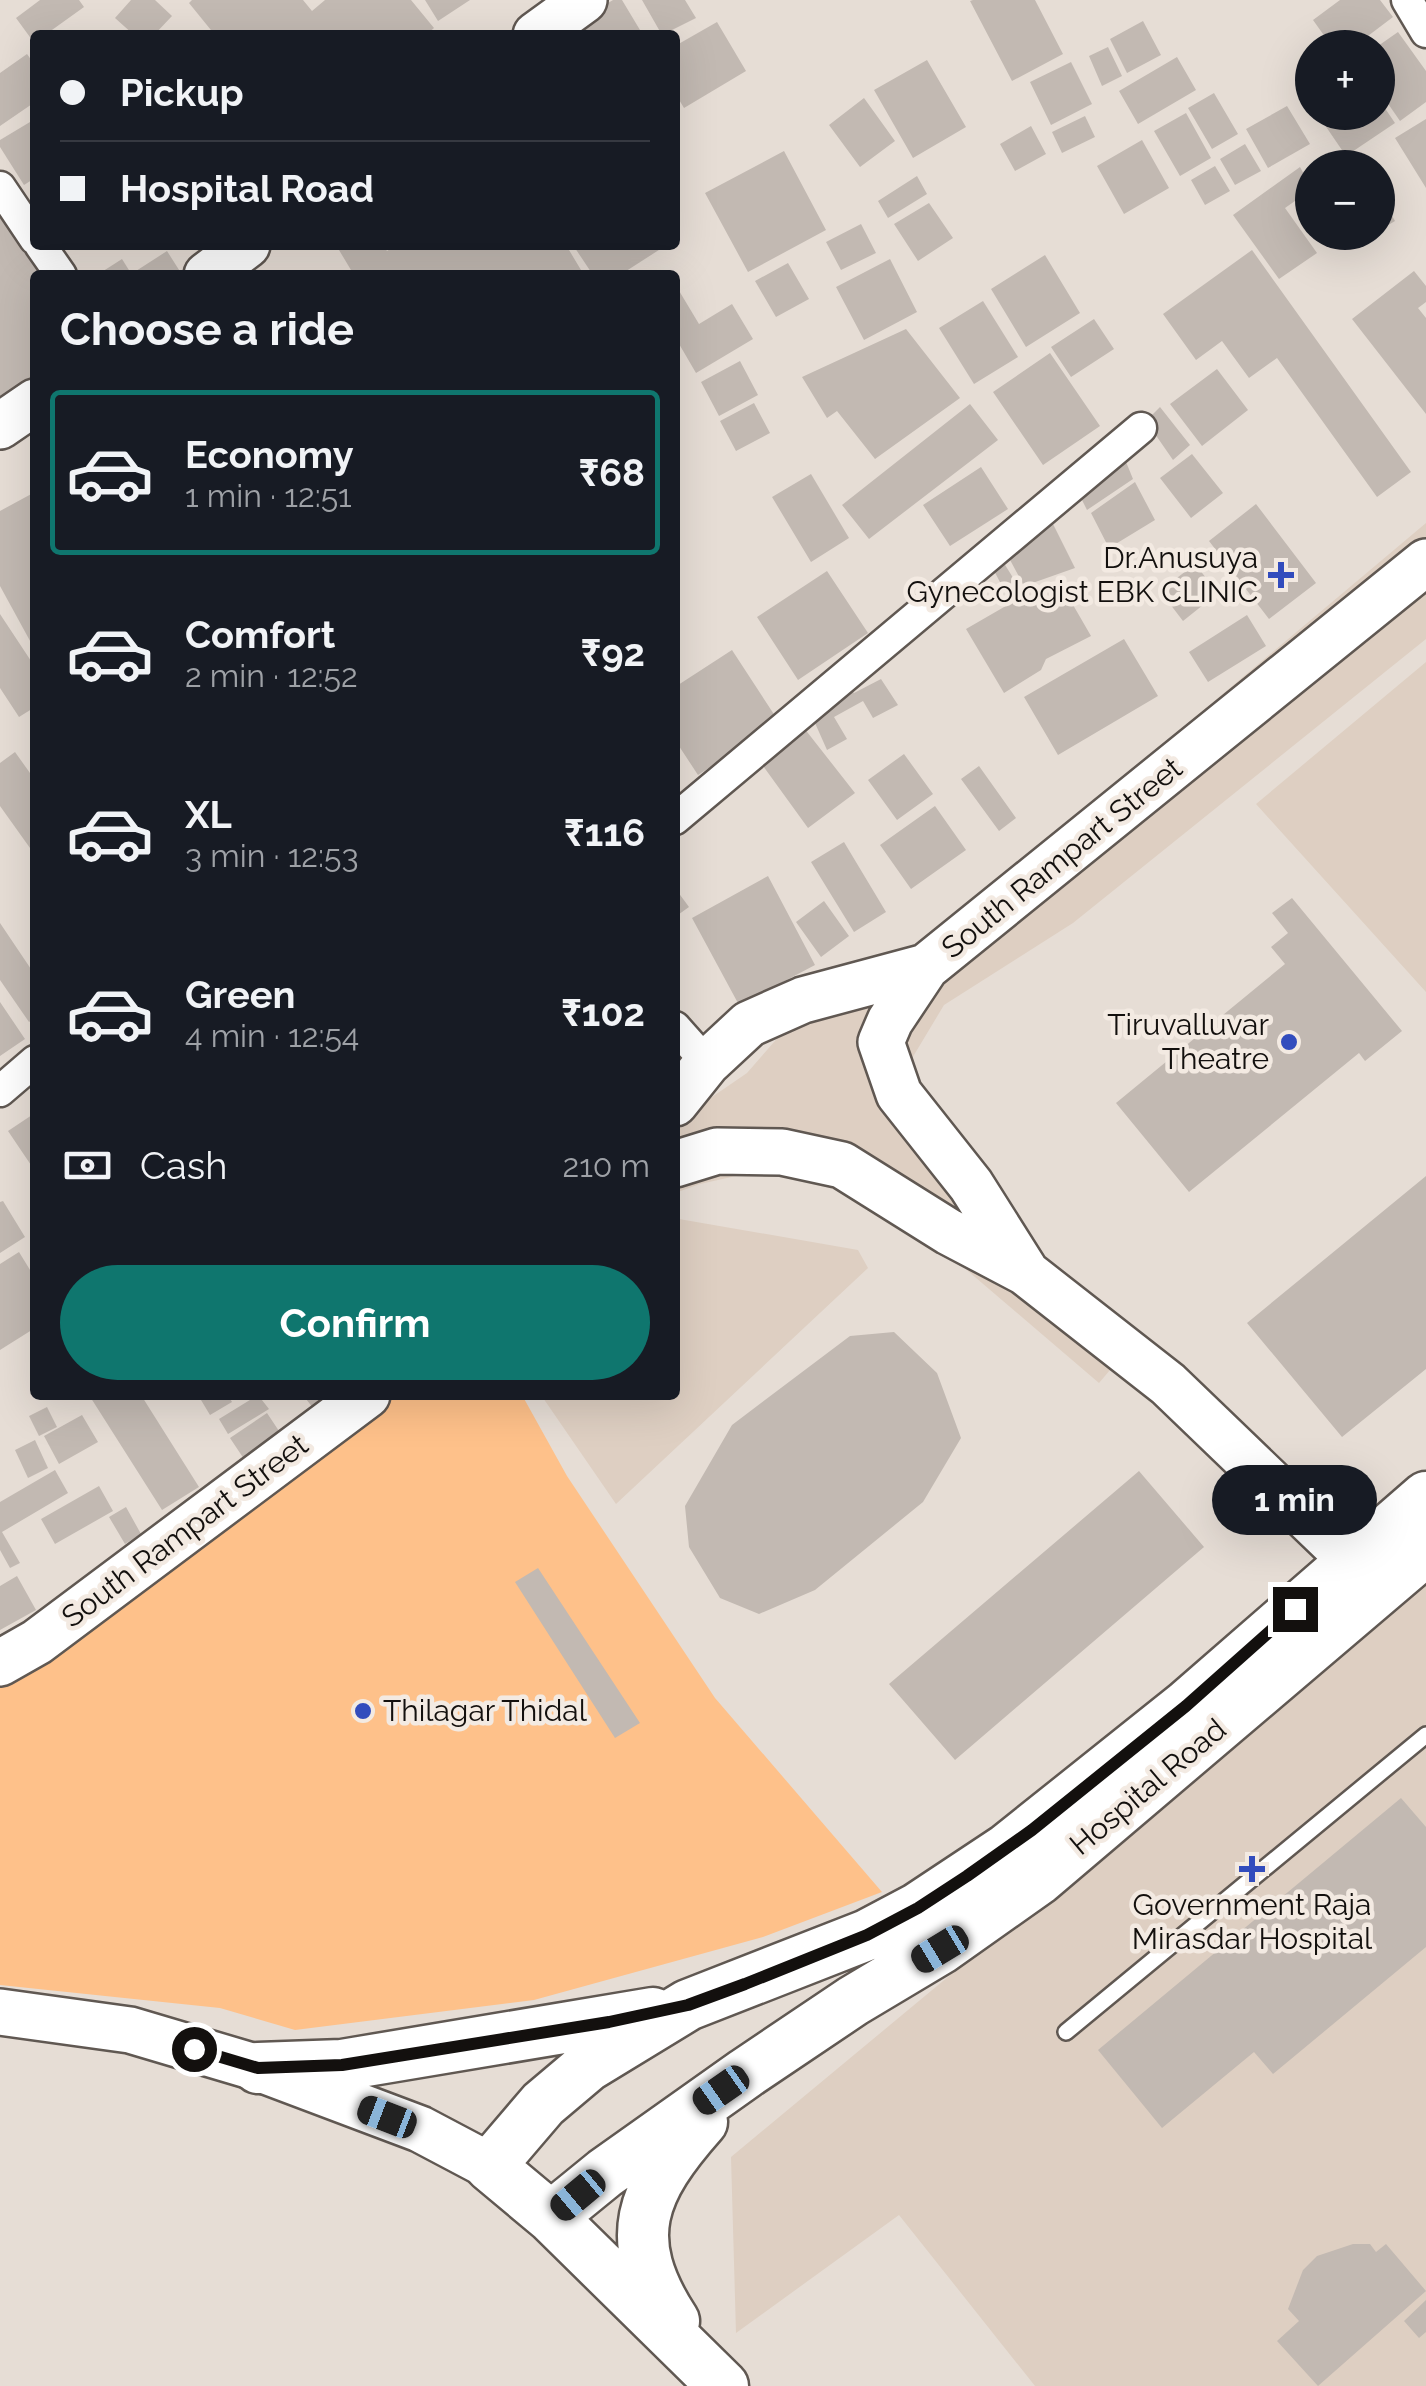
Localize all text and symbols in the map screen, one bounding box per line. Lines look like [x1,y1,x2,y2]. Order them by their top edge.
map controls [1295,30,1395,250]
button: + [1295,30,1395,130]
text: Pickup [120,70,244,115]
button: − [1295,150,1395,250]
text: Hospital Road [120,166,374,211]
text: Choose a ride [60,303,354,356]
icon: car [65,428,155,518]
text: Economy [185,432,354,477]
text: ₹68 [579,450,645,495]
text: 1 min · 12:51 [185,477,352,514]
place label: Dr.Anusuya Gynecologist EBK CLINIC [906,540,1258,609]
marker: Dr.Anusuya Gynecologist EBK CLINIC [1268,562,1294,588]
icon: car [65,608,155,698]
text: Comfort [185,612,335,657]
text: ₹92 [581,630,645,675]
text: 2 min · 12:52 [185,657,358,694]
street label: South Rampart Street [935,750,1189,965]
icon: car [65,788,155,878]
text: XL [185,792,232,837]
text: ₹116 [564,810,645,855]
text: 3 min · 12:53 [185,837,359,874]
icon: car [65,968,155,1058]
text: Green [185,972,295,1017]
text: ₹102 [561,990,645,1035]
place label: Tiruvalluvar Theatre [1107,1007,1269,1076]
text: 4 min · 12:54 [185,1017,359,1054]
marker: Tiruvalluvar Theatre [1278,1031,1300,1053]
icon: cash [60,1138,115,1193]
text: Cash [140,1143,227,1188]
text: 210 m [562,1147,650,1184]
button: Confirm [60,1265,650,1380]
street label: South Rampart Street [55,1427,314,1634]
callout: 1 min [1212,1464,1378,1534]
text: 1 min [1254,1481,1335,1518]
route end [1273,1587,1318,1632]
place label: Thilagar Thidal [383,1693,588,1728]
marker: Thilagar Thidal [352,1700,374,1722]
street label: Hospital Road [1063,1711,1233,1862]
marker: Government Raja Mirasdar Hospital [1239,1856,1265,1882]
place label: Government Raja Mirasdar Hospital [1132,1887,1373,1956]
car [907,1921,973,1977]
route start [172,2027,217,2072]
car [688,2061,754,2119]
car [354,2092,420,2142]
car [545,2164,611,2226]

